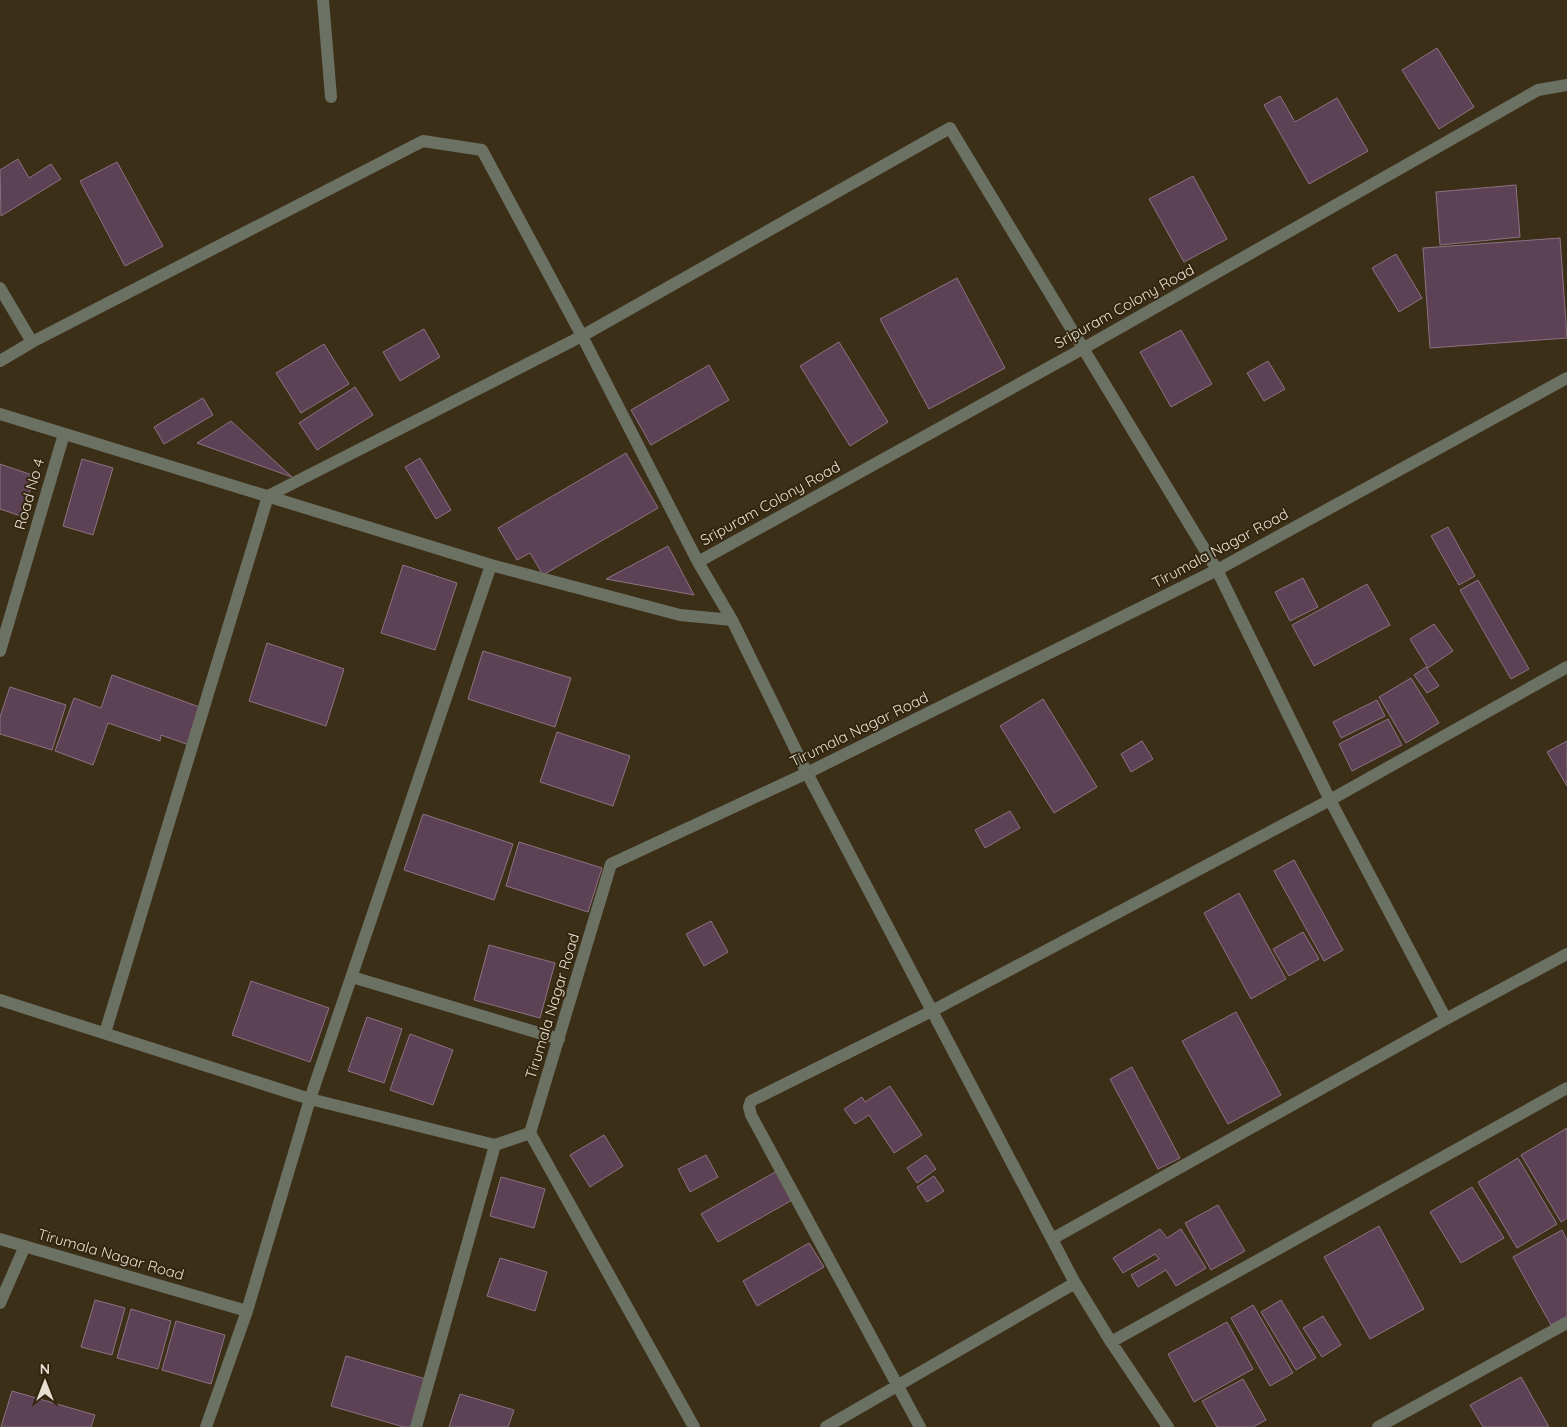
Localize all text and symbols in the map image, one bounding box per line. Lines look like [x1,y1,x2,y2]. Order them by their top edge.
street label: Sripuram Colony Road [1051,260,1197,352]
street label: Road No 4 [10,456,48,532]
street label: Sripuram Colony Road [697,457,843,549]
street label: Tirumala Nagar Road [1149,504,1291,592]
street label: Tirumala Nagar Road [787,687,931,771]
street label: Tirumala Nagar Road [521,931,583,1081]
street label: Tirumala Nagar Road [36,1224,186,1284]
north arrow [20,1357,70,1407]
text: N [40,1360,50,1378]

